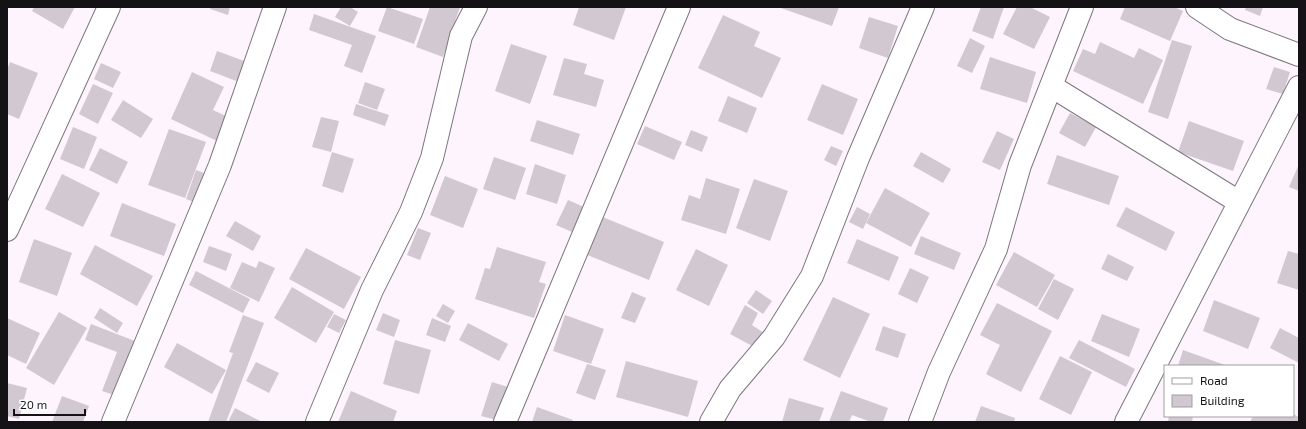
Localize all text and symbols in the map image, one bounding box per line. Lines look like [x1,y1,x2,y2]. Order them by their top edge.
legend [1164,365,1294,417]
text: Road [1200,373,1228,387]
scale bar [14,391,85,417]
text: Building [1200,393,1245,407]
text: 20 m [20,397,47,411]

